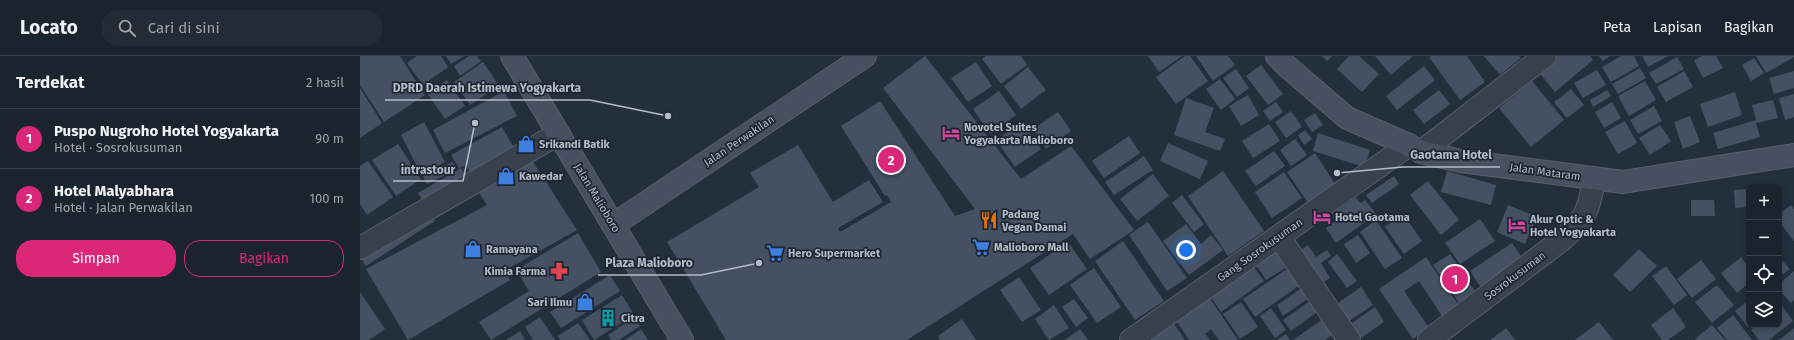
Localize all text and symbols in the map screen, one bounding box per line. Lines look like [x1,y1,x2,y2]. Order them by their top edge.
search box [102,10,382,46]
text: Locato [20,16,78,39]
icon: search [116,17,138,39]
text: Cari di sini [148,19,220,37]
text: Peta [1603,19,1631,36]
text: Lapisan [1653,19,1702,36]
text: Bagikan [1724,19,1774,36]
text: Terdekat [16,72,85,93]
text: 2 hasil [306,75,344,90]
callout: DPRD Daerah Istimewa Yogyakarta [385,76,590,100]
text: DPRD Daerah Istimewa Yogyakarta [393,81,582,95]
street label: Jalan Perwakilan [701,113,777,169]
place label: Novotel Suites Yogyakarta Malioboro [963,121,1074,147]
text: Puspo Nugroho Hotel Yogyakarta [54,122,279,140]
hotel icon: Novotel Suites Yogyakarta Malioboro [941,123,961,143]
text: 1 [26,131,32,146]
text: 90 m [315,131,344,146]
shop icon: Srikandi Batik [516,134,536,154]
place label: Srikandi Batik [539,138,611,151]
text: Hotel · Sosrokusuman [54,140,182,155]
callout: Gaotama Hotel [1403,143,1500,167]
pin: 2 [878,145,904,175]
text: Gaotama Hotel [1410,148,1492,162]
callout: intrastour [393,157,463,181]
street label: Jalan Malioboro [571,161,623,235]
street label: Jalan Mataram [1509,161,1581,183]
text: intrastour [401,163,456,177]
shop icon: Kawedar [496,166,516,186]
place label: Kawedar [519,170,564,183]
text: Hotel Malyabhara [54,182,174,200]
map controls [1746,184,1782,328]
button: + [1746,184,1782,220]
text: 2 [26,191,32,206]
text: 100 m [309,191,344,206]
text: Hotel · Jalan Perwakilan [54,200,193,215]
hotel icon: Hotel Gaotama [1312,207,1332,227]
place label: Padang Vegan Damai [1001,208,1066,234]
restaurant icon: Padang Vegan Damai [979,210,999,230]
place label: Hotel Gaotama [1335,211,1410,224]
place label: Akur Optic & Hotel Yogyakarta [1529,213,1616,239]
hotel icon: Akur Optic & Hotel Yogyakarta [1507,215,1527,235]
street label: Gang Sosrokusuman [1215,216,1305,284]
button: − [1746,220,1782,256]
supermarket icon: Malioboro Mall [971,237,991,257]
shop icon: Ramayana [463,239,483,259]
button: Simpan [16,240,176,277]
button: Bagikan [184,240,344,277]
your location [1176,240,1196,260]
place label: Malioboro Mall [994,241,1069,254]
place label: Ramayana [486,243,538,256]
supermarket icon: Hero Supermarket [765,243,785,263]
place label: Hero Supermarket [788,247,881,260]
street label: Sosrokusuman [1482,249,1548,303]
callout: Plaza Malioboro [598,251,701,275]
text: Plaza Malioboro [605,256,693,270]
button: locate [1746,256,1782,292]
pharmacy icon: Kimia Farma [549,261,569,281]
pin: 1 [1442,264,1468,294]
place label: Kimia Farma [484,265,546,278]
shop icon: Sari Ilmu [575,292,595,312]
button: layers [1746,292,1782,328]
place label: Sari Ilmu [527,296,572,309]
building icon: Citra [598,308,618,328]
place label: Citra [621,312,645,325]

